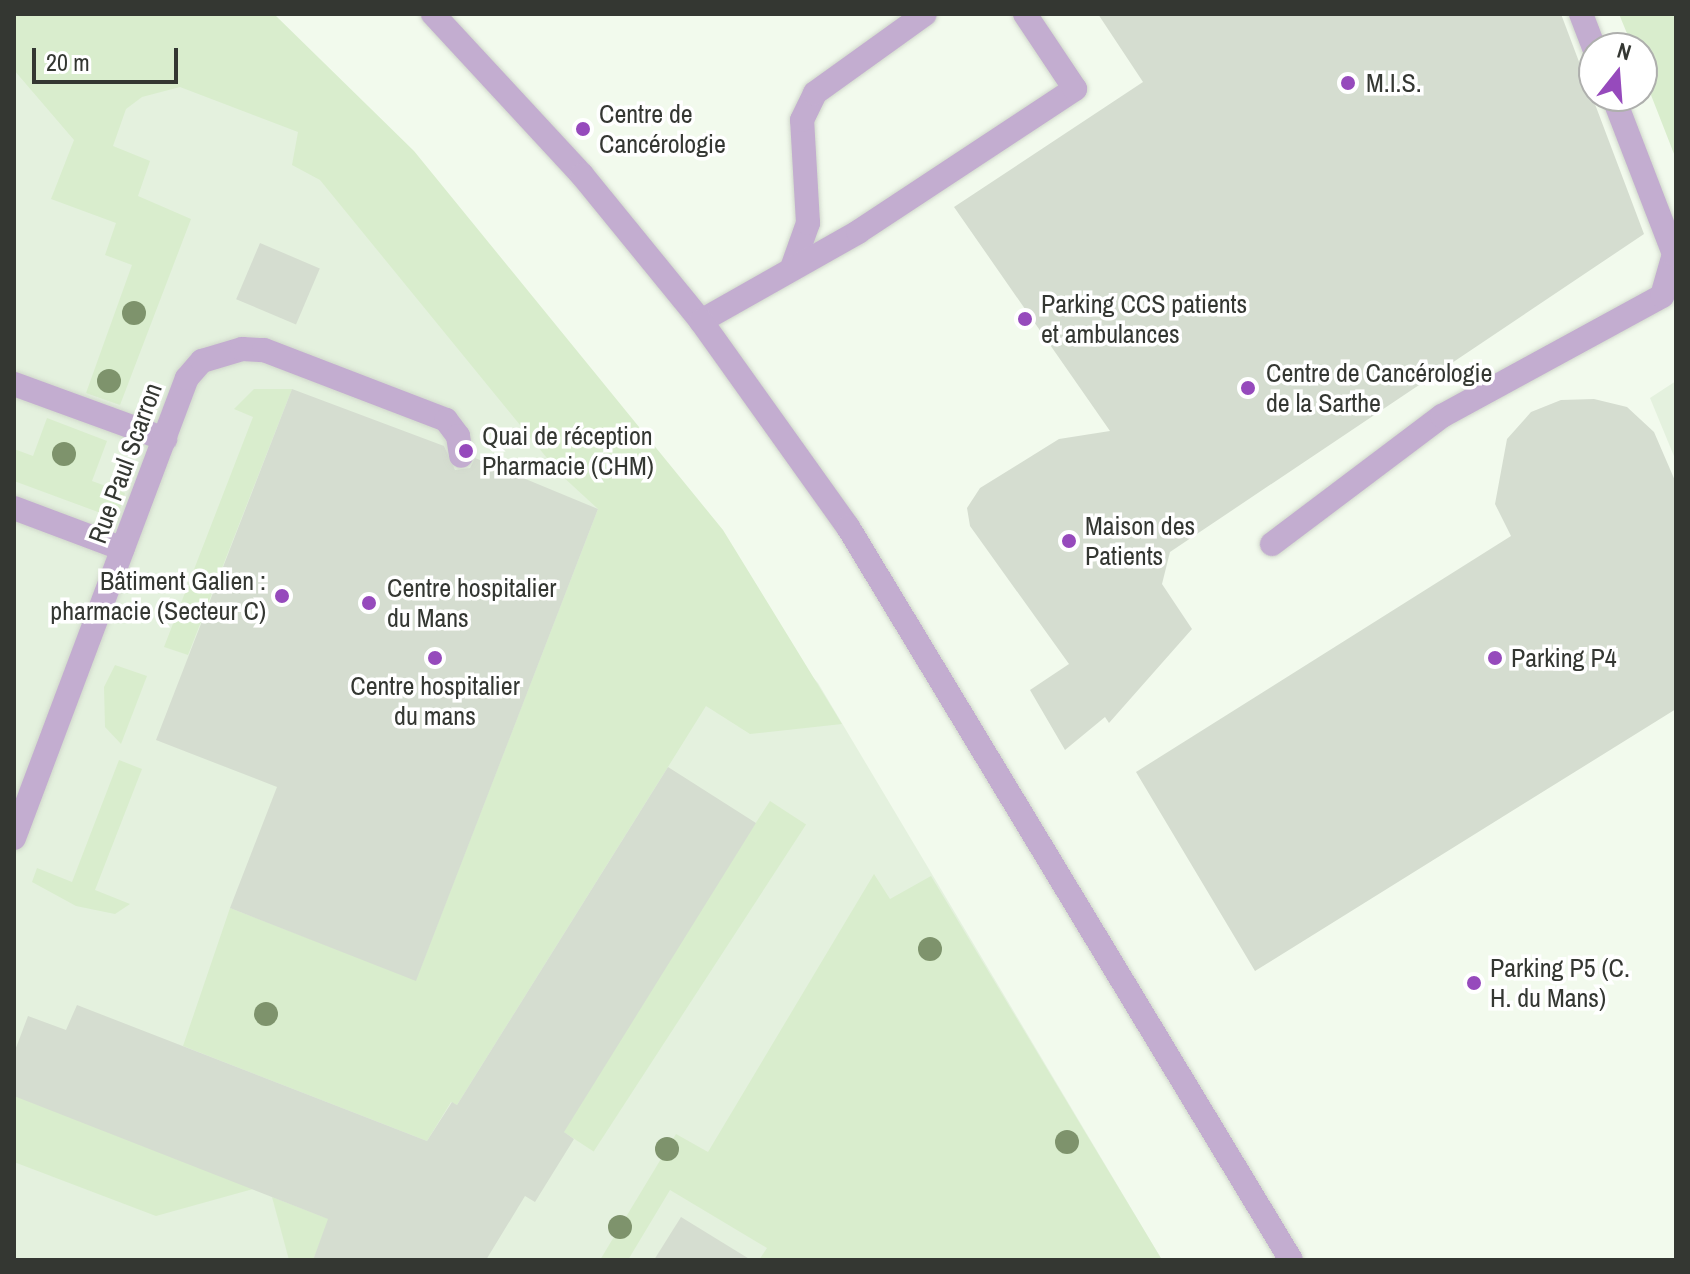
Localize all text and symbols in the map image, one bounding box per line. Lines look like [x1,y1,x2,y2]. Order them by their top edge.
scale bar [36,32,182,82]
north arrow [1578,32,1658,112]
text: N [1614,35,1635,67]
text: 20 m [46,46,90,78]
place label: M.I.S. [1366,67,1422,99]
marker: M.I.S. [1337,72,1359,94]
place label: Centre de Cancérologie [599,98,726,160]
marker: Centre de Cancérologie [574,120,592,138]
place label: Parking CCS patients et ambulances [1041,288,1247,350]
marker: Parking CCS patients et ambulances [1016,310,1034,328]
place label: Centre de Cancérologie de la Sarthe [1266,357,1492,418]
marker: Centre de Cancérologie de la Sarthe [1237,377,1259,399]
street label: Rue Paul Scarron [82,379,168,547]
place label: Quai de réception Pharmacie (CHM) [482,420,654,482]
marker: Quai de réception Pharmacie (CHM) [457,442,475,460]
place label: Maison des Patients [1085,510,1195,572]
marker: Maison des Patients [1060,532,1078,550]
place label: Bâtiment Galien : pharmacie (Secteur C) [50,565,266,626]
place label: Centre hospitalier du Mans [387,572,556,634]
marker: Bâtiment Galien : pharmacie (Secteur C) [273,587,291,605]
marker: Centre hospitalier du Mans [358,592,380,614]
place label: Parking P4 [1511,642,1616,674]
marker: Centre hospitalier du mans [426,649,444,667]
marker: Parking P4 [1486,649,1504,667]
place label: Centre hospitalier du mans [350,670,520,732]
place label: Parking P5 (C. H. du Mans) [1490,952,1630,1014]
marker: Parking P5 (C. H. du Mans) [1465,974,1483,992]

